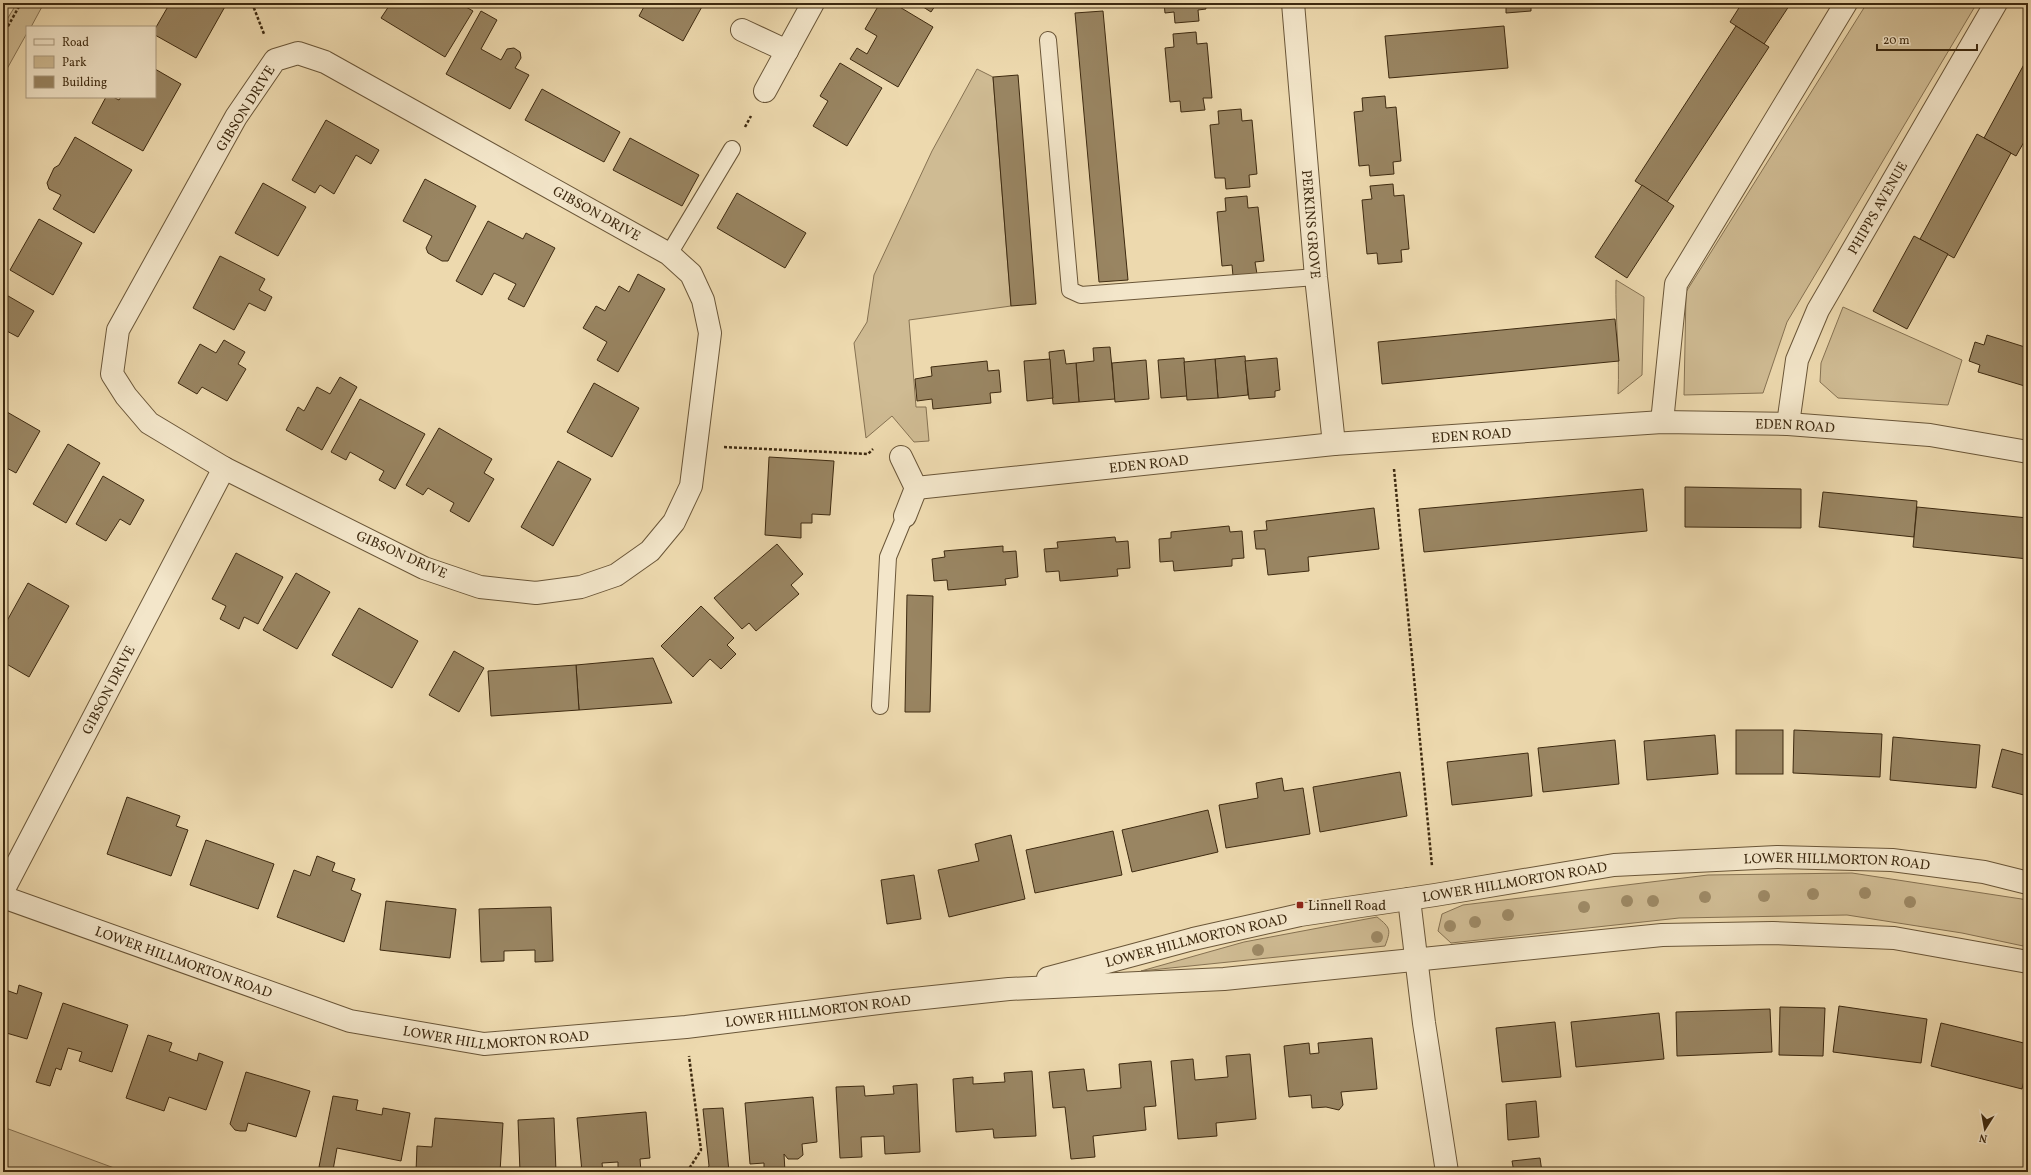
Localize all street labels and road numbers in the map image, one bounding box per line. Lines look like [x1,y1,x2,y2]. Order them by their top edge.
street label: GIBSON DRIVE [212,62,280,155]
street label: PHIPPS AVENUE [1844,159,1913,259]
street label: PERKINS GROVE [1296,169,1324,280]
street label: GIBSON DRIVE [549,182,644,246]
street label: EDEN ROAD [1755,415,1835,439]
street label: EDEN ROAD [1431,424,1512,448]
street label: EDEN ROAD [1108,451,1190,479]
street label: GIBSON DRIVE [353,527,450,584]
street label: GIBSON DRIVE [78,643,141,738]
street label: LOWER HILLMORTON ROAD [1743,849,1931,876]
street label: LOWER HILLMORTON ROAD [1421,858,1609,908]
street label: LOWER HILLMORTON ROAD [1103,910,1289,973]
street label: LOWER HILLMORTON ROAD [92,923,275,1003]
street label: LOWER HILLMORTON ROAD [724,991,912,1033]
street label: LOWER HILLMORTON ROAD [401,1022,590,1055]

